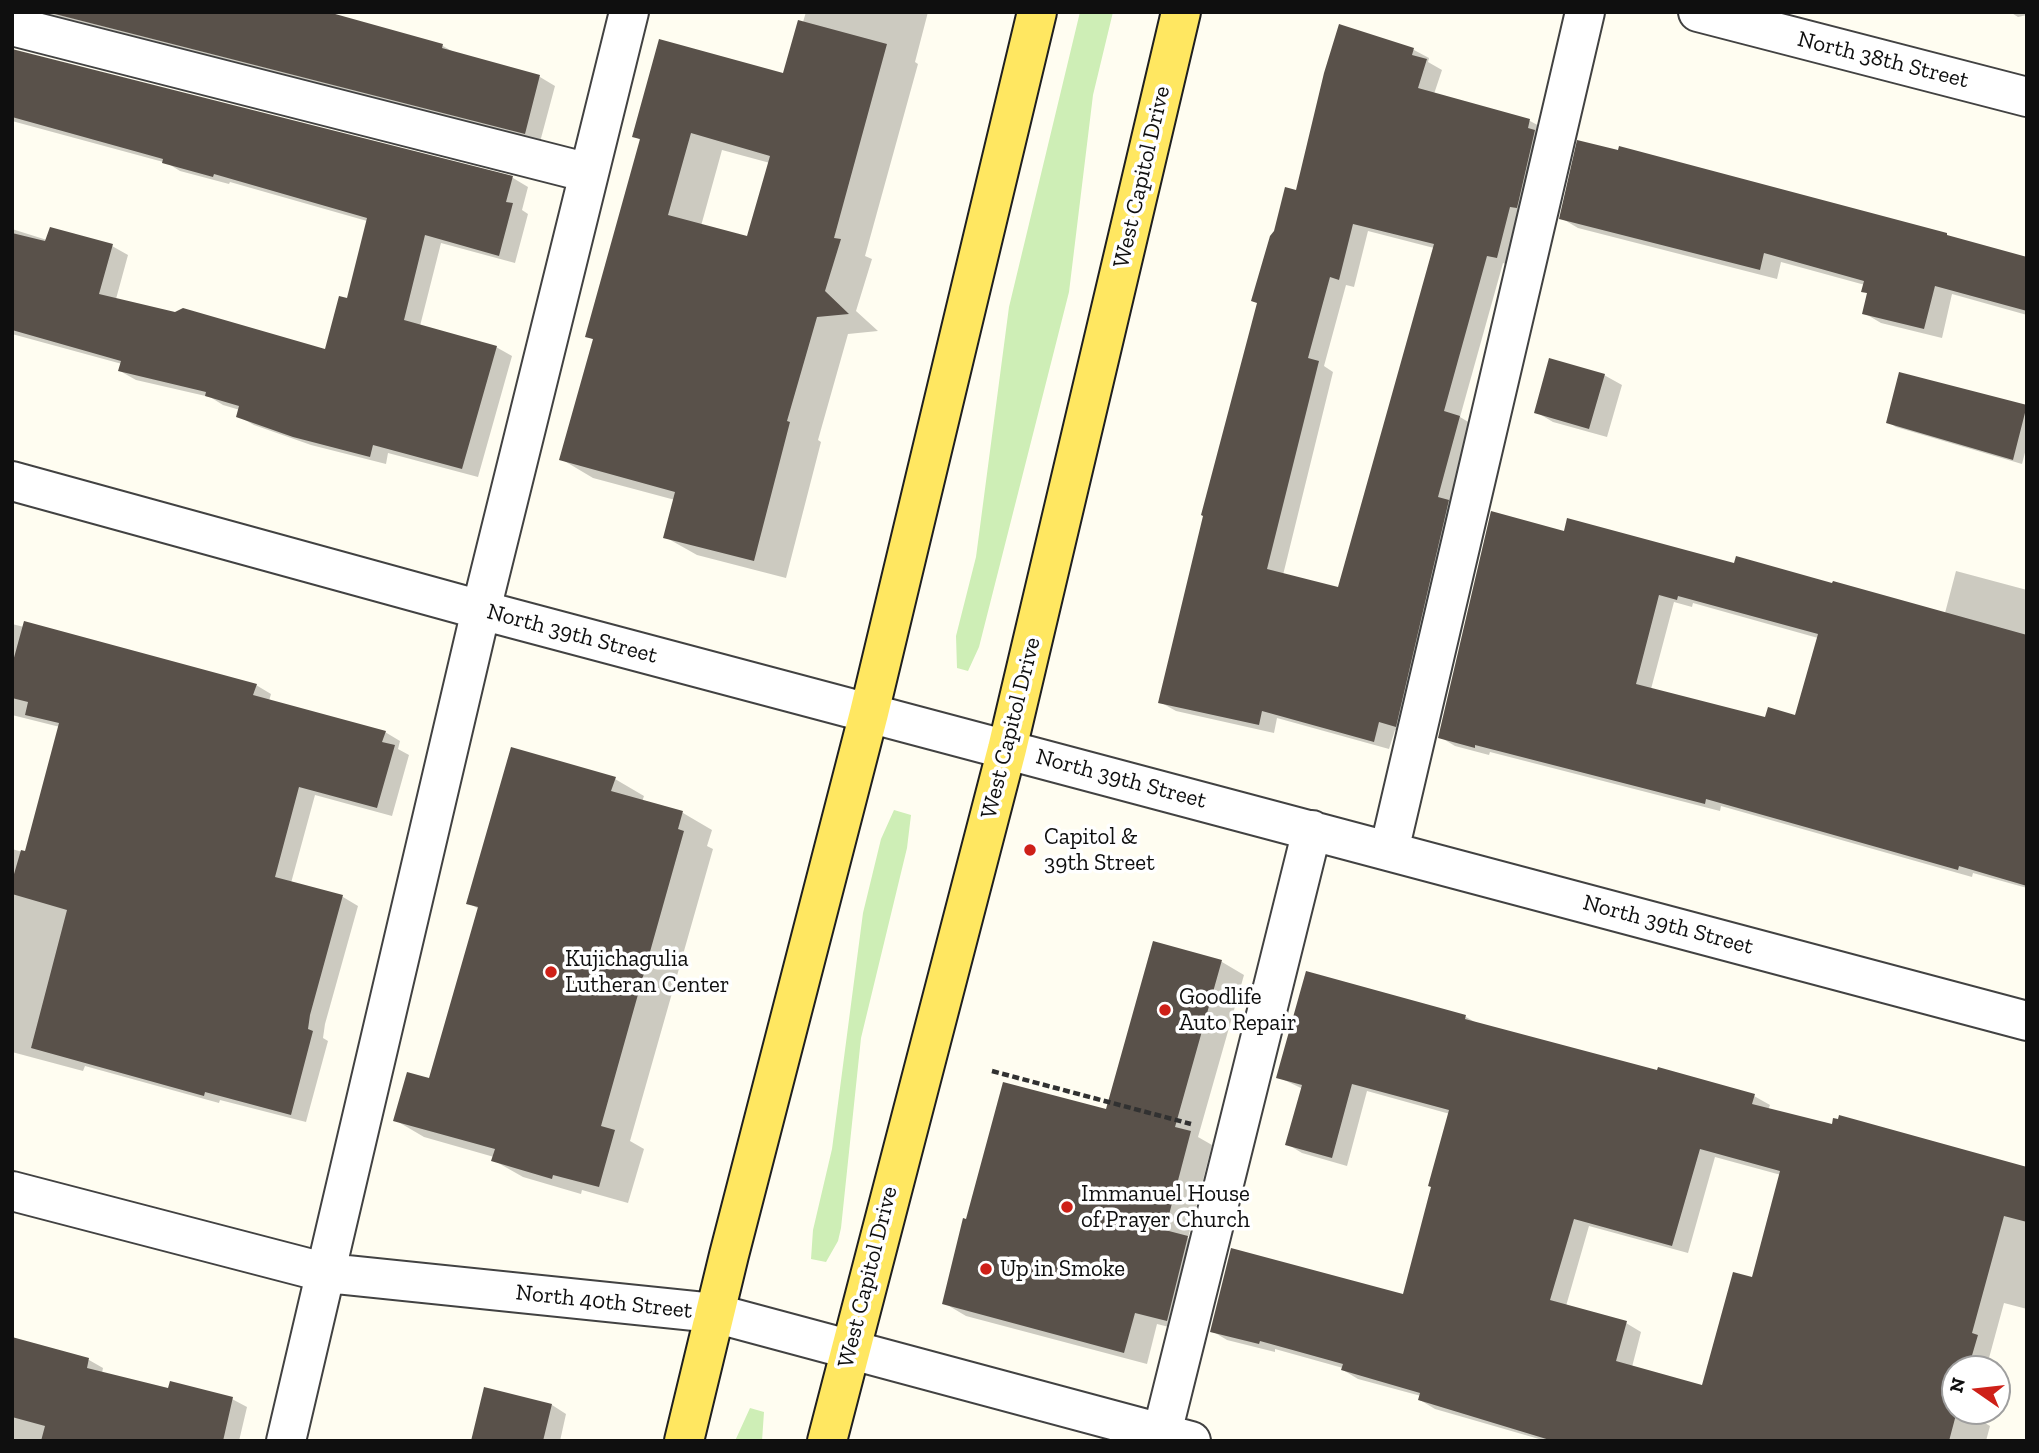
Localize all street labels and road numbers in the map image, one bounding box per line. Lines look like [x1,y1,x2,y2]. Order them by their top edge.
street label: North 38th Street [1795,25,1971,95]
street label: West Capitol Drive [1108,83,1176,271]
street label: North 39th Street [484,598,660,670]
street label: West Capitol Drive [975,634,1047,822]
street label: North 39th Street [1033,743,1209,815]
street label: North 39th Street [1580,889,1756,961]
street label: West Capitol Drive [832,1183,904,1371]
street label: North 40th Street [514,1279,694,1325]

